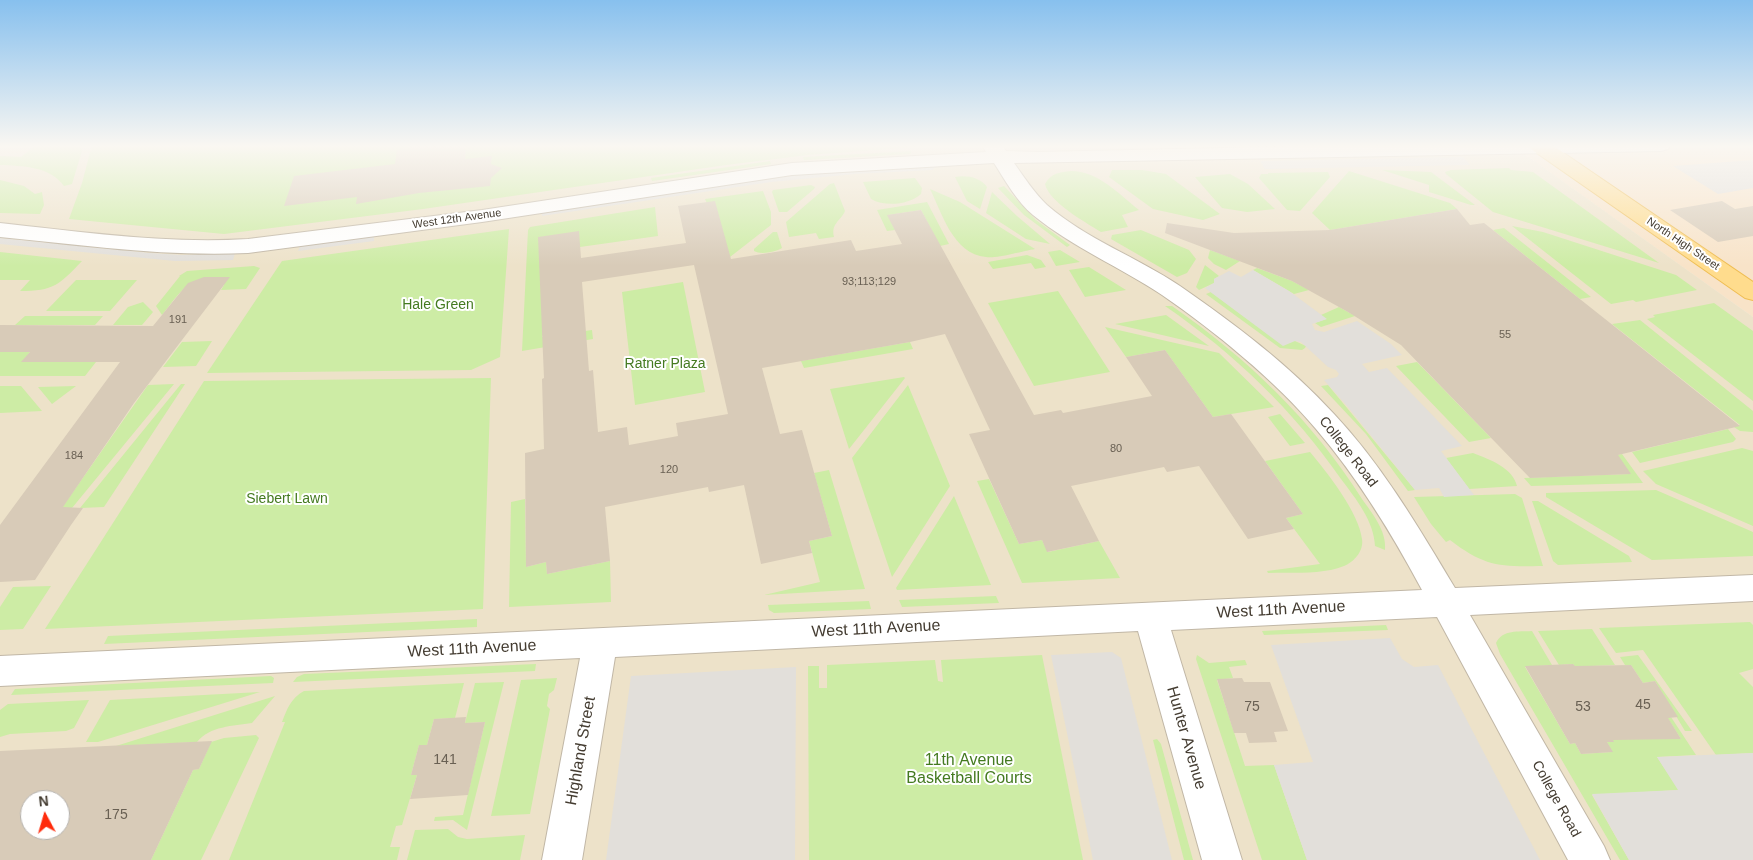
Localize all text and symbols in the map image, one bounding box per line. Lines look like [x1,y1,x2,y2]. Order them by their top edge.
street label: West 12th Avenue [412,206,502,232]
street label: North High Street [1644,215,1722,273]
house number: 93;113;129 [842,275,896,289]
park label: Hale Green [402,297,474,313]
house number: 191 [169,313,187,327]
house number: 55 [1499,328,1511,342]
park label: Ratner Plaza [625,356,705,372]
street label: College Road [1315,413,1381,491]
house number: 80 [1110,442,1122,456]
house number: 184 [65,449,83,463]
house number: 120 [660,463,678,477]
park label: Siebert Lawn [246,491,328,507]
street label: West 11th Avenue [1216,597,1346,623]
street label: West 11th Avenue [811,616,941,642]
street label: West 11th Avenue [407,636,537,662]
street label: Hunter Avenue [1162,684,1210,792]
street label: Highland Street [562,695,600,807]
house number: 45 [1635,697,1651,713]
house number: 75 [1244,699,1260,715]
house number: 53 [1575,699,1591,715]
park label: 11th Avenue Basketball Courts [906,751,1032,789]
house number: 141 [433,752,457,768]
street label: College Road [1528,758,1584,840]
north arrow [20,790,70,840]
text: N [38,793,49,810]
house number: 175 [104,807,128,823]

